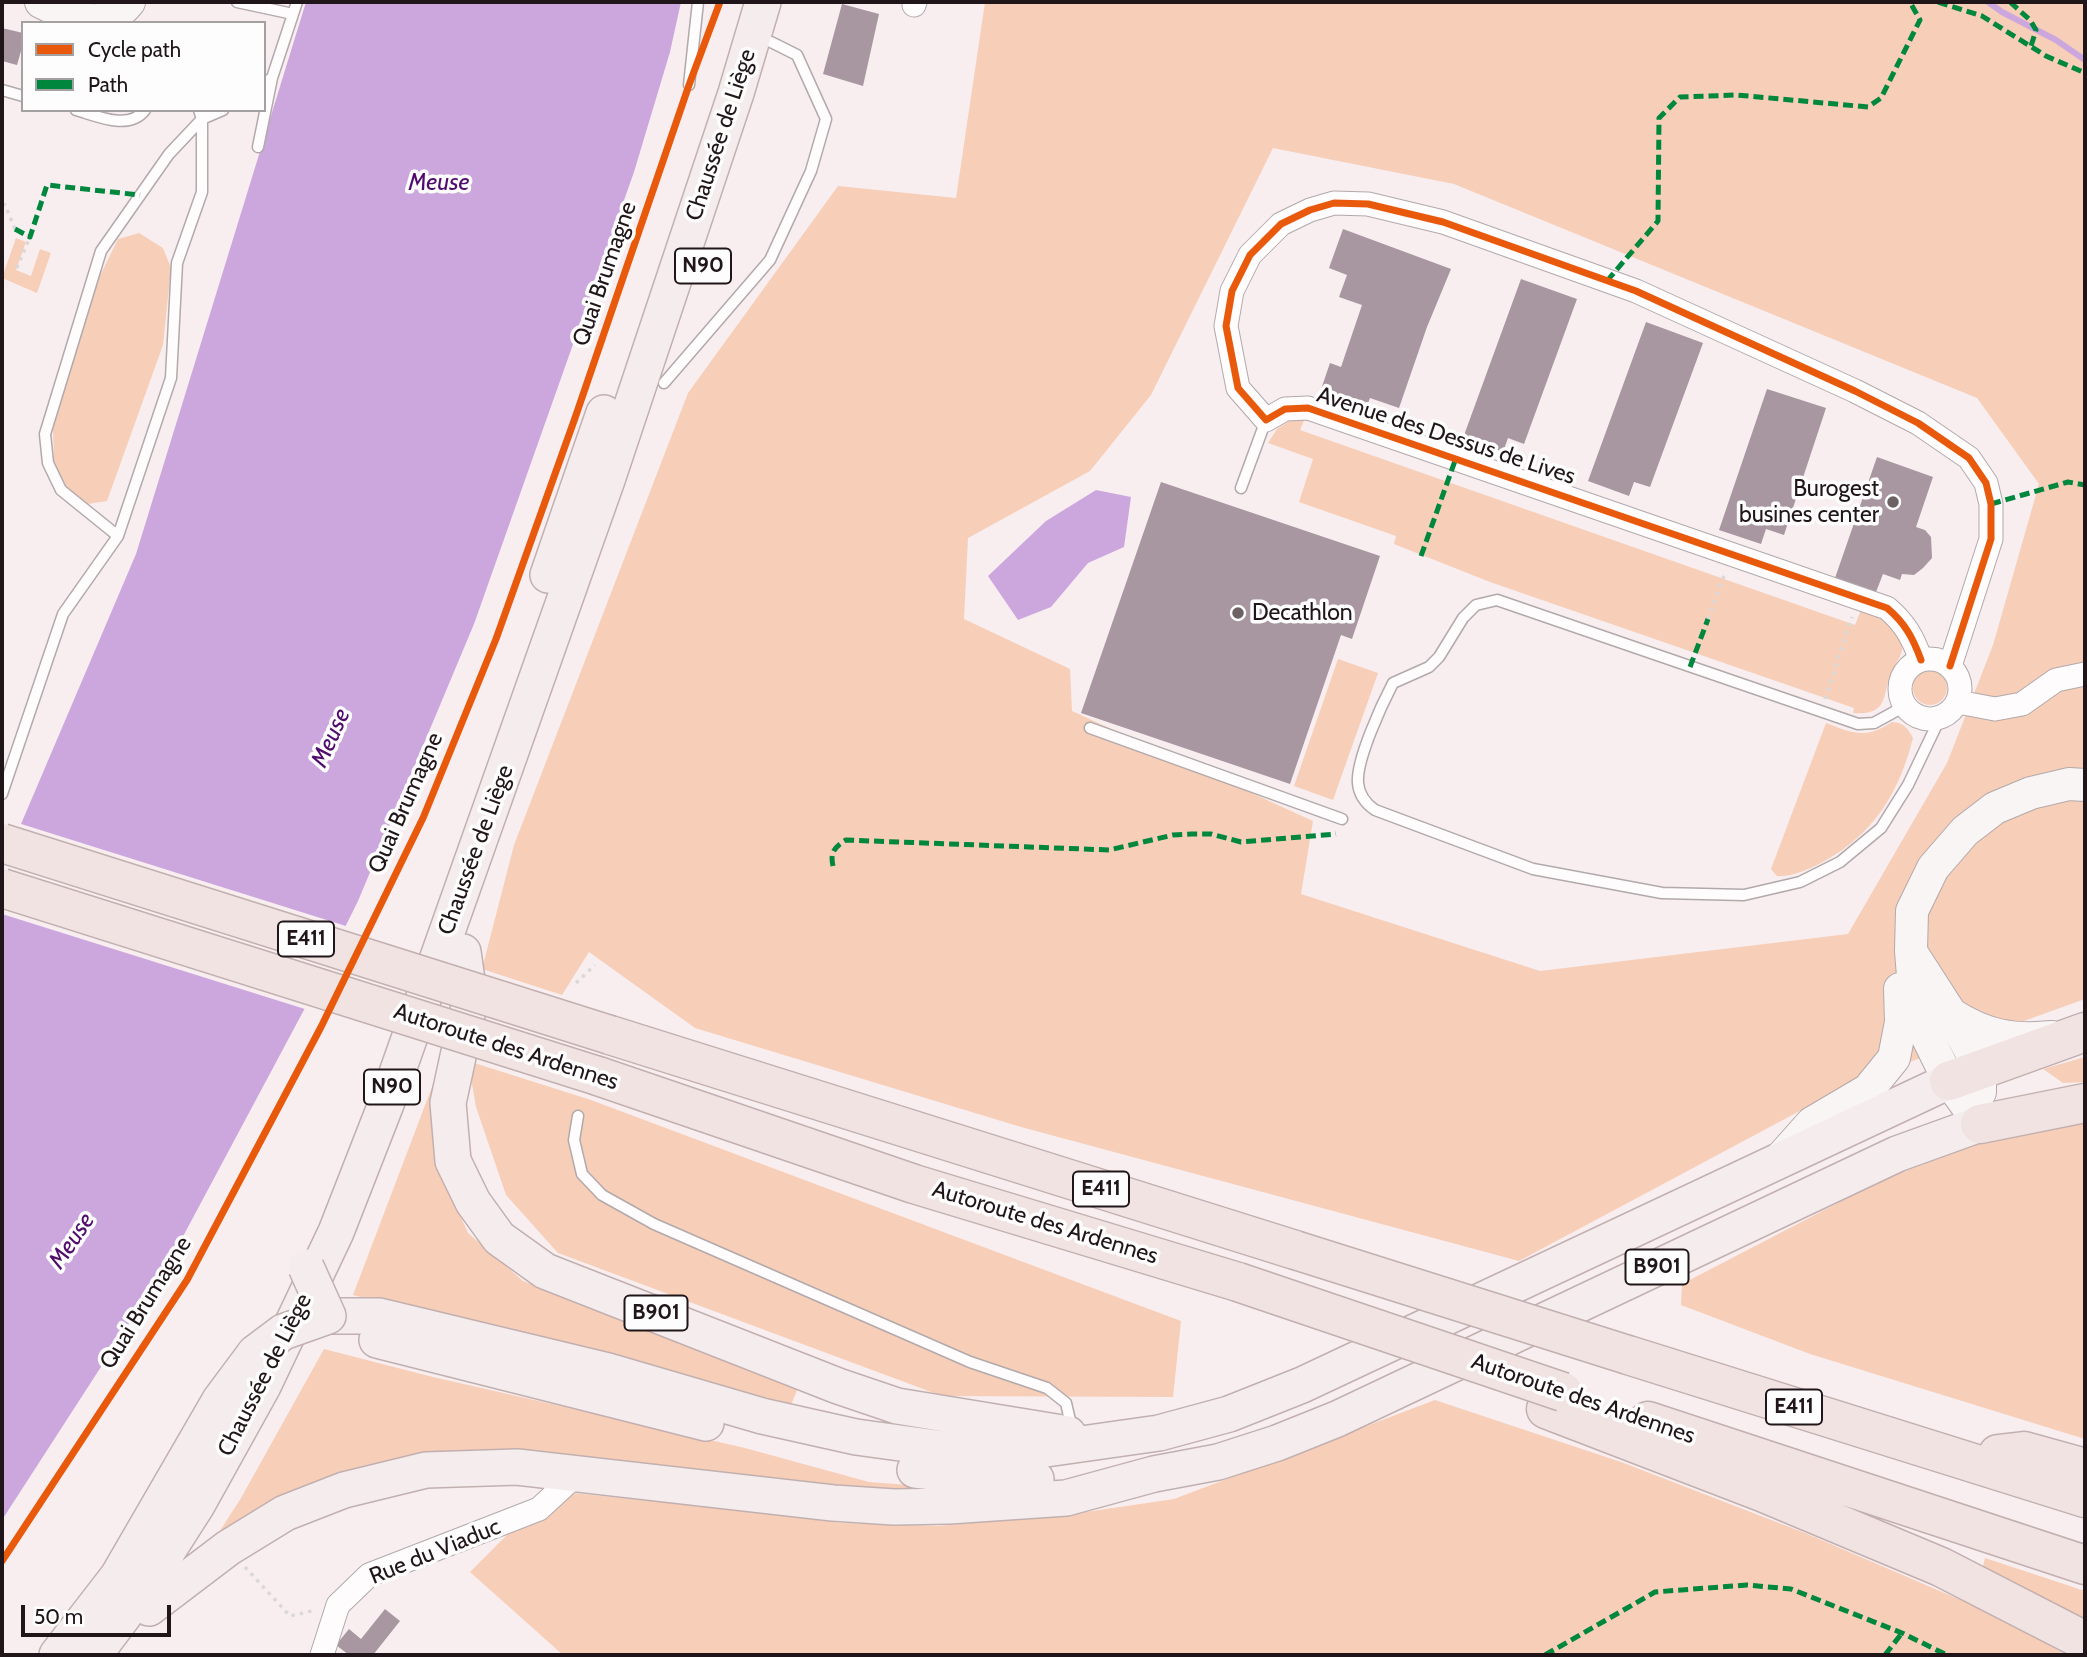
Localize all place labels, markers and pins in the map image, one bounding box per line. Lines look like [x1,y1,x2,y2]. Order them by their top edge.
place label: Burogest busines center [1739,475,1879,529]
marker: Burogest busines center [1885,494,1901,510]
place label: Decathlon [1252,599,1353,627]
marker: Decathlon [1230,605,1246,621]

